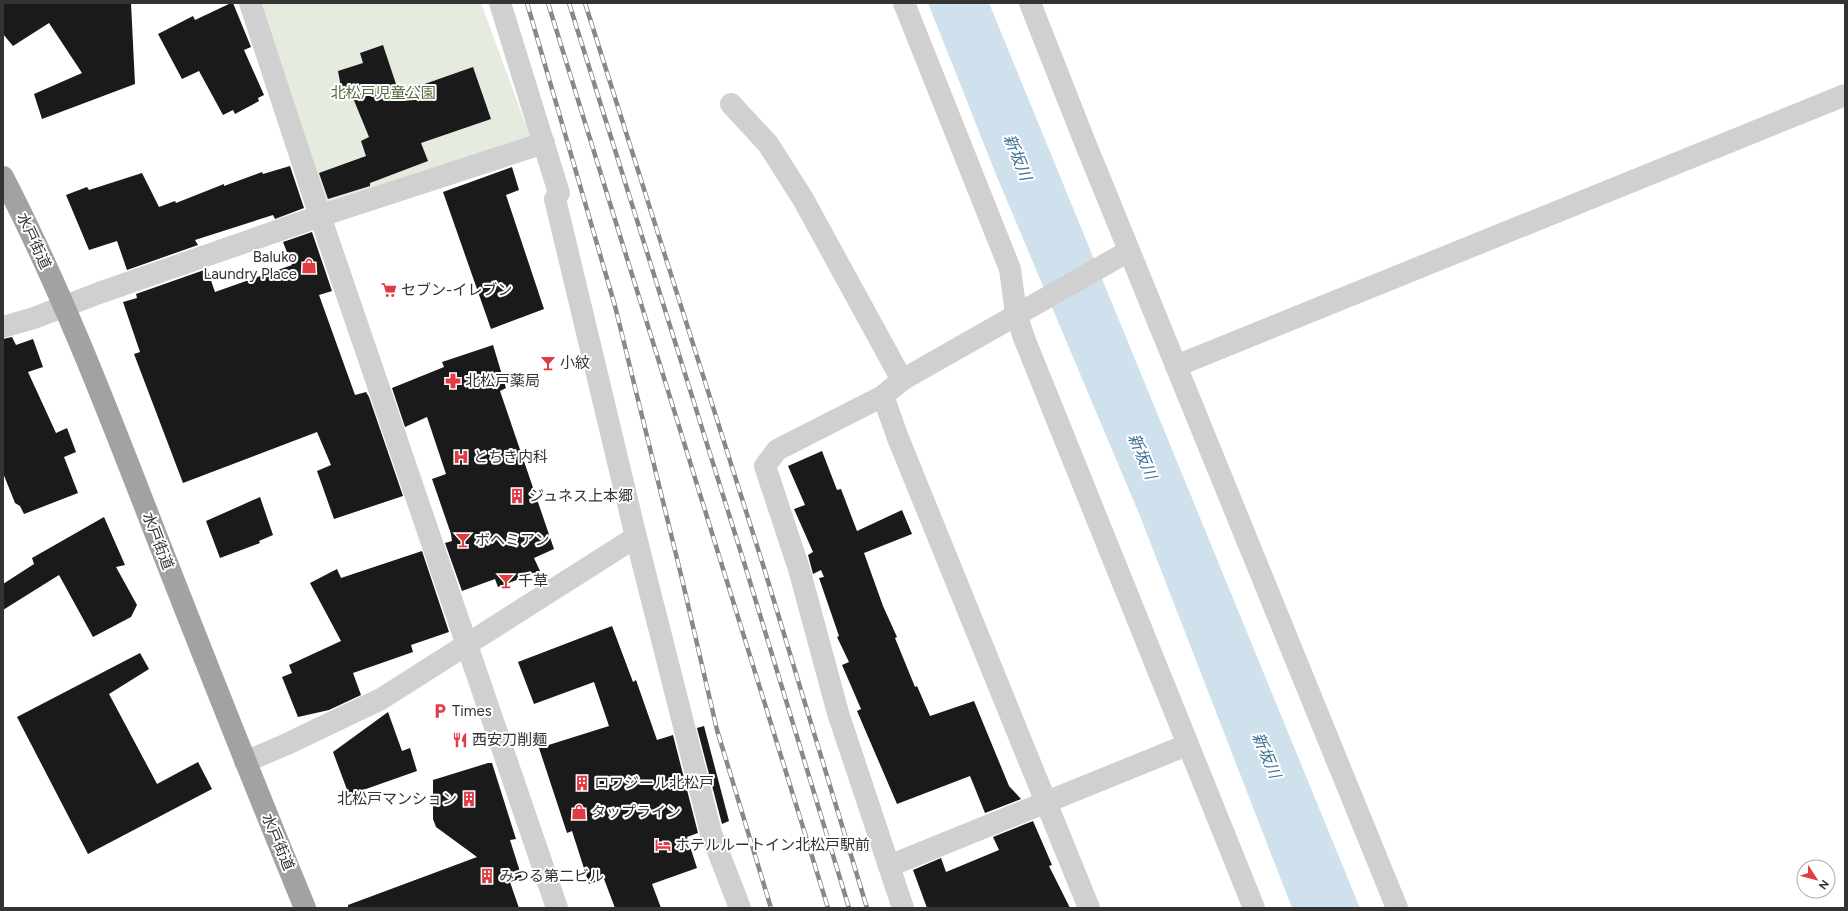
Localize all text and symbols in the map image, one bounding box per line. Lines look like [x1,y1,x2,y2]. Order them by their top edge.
park label: 北松戸児童公園 [330,84,436,102]
water label: 新坂川 [1000,131,1036,185]
street label: 水戸街道 [13,210,55,272]
place label: Baluko Laundry Place [203,248,297,283]
shop icon: Baluko Laundry Place [300,257,318,275]
supermarket icon: セブン-イレブン [380,281,398,299]
place label: セブン-イレブン [401,281,512,299]
bar icon: 小紋 [539,354,557,372]
place label: 小紋 [560,354,590,372]
pharmacy icon: 北松戸薬局 [444,372,462,390]
place label: 北松戸薬局 [465,372,540,390]
water label: 新坂川 [1124,430,1161,484]
hospital icon: とちき内科 [452,448,470,466]
place label: とちき内科 [473,448,548,466]
building icon: ジュネス上本郷 [508,487,526,505]
place label: ジュネス上本郷 [529,487,633,505]
street label: 水戸街道 [139,510,177,572]
bar icon: ボヘミアン [454,531,472,549]
place label: ボヘミアン [475,531,549,549]
bar icon: 千草 [497,572,515,590]
place label: 千草 [518,572,548,590]
parking icon: Times [431,702,449,720]
place label: Times [452,702,492,720]
water label: 新坂川 [1248,729,1285,783]
restaurant icon: 西安刀削麺 [451,731,469,749]
place label: 西安刀削麺 [472,731,547,749]
building icon: ロワジール北松戸 [573,774,591,792]
place label: ロワジール北松戸 [594,774,714,792]
place label: 北松戸マンション [337,790,457,808]
building icon: 北松戸マンション [460,790,478,808]
shop icon: タップライン [570,803,588,821]
place label: タップライン [591,803,681,821]
street label: 水戸街道 [258,811,298,873]
hotel icon: ホテルルートイン北松戸駅前 [654,836,672,854]
place label: ホテルルートイン北松戸駅前 [675,836,870,854]
north arrow [1796,859,1836,899]
building icon: みつる第二ビル [478,867,496,885]
place label: みつる第二ビル [499,867,604,885]
text: N [1816,877,1831,892]

